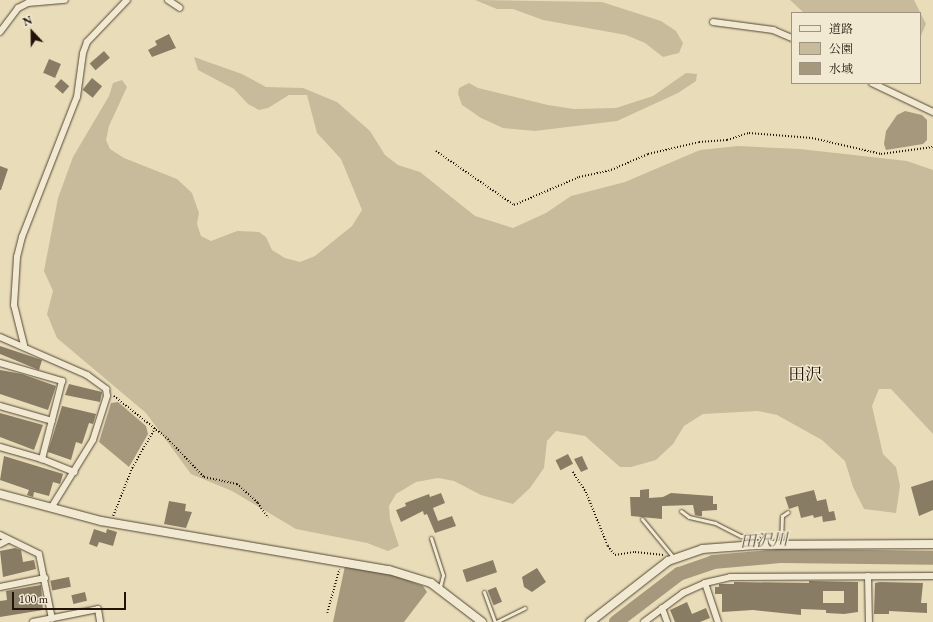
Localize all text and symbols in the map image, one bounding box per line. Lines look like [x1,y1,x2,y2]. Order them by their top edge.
north arrow [12,12,52,52]
legend [791,12,921,84]
text: N [21,13,34,29]
text: 道路 [829,21,853,37]
text: 公園 [829,41,853,57]
text: 水域 [829,61,853,77]
district label: 田沢 [788,365,822,385]
water label: 田沢川 [740,530,788,552]
scale bar [14,584,128,610]
text: 100 m [19,591,48,607]

